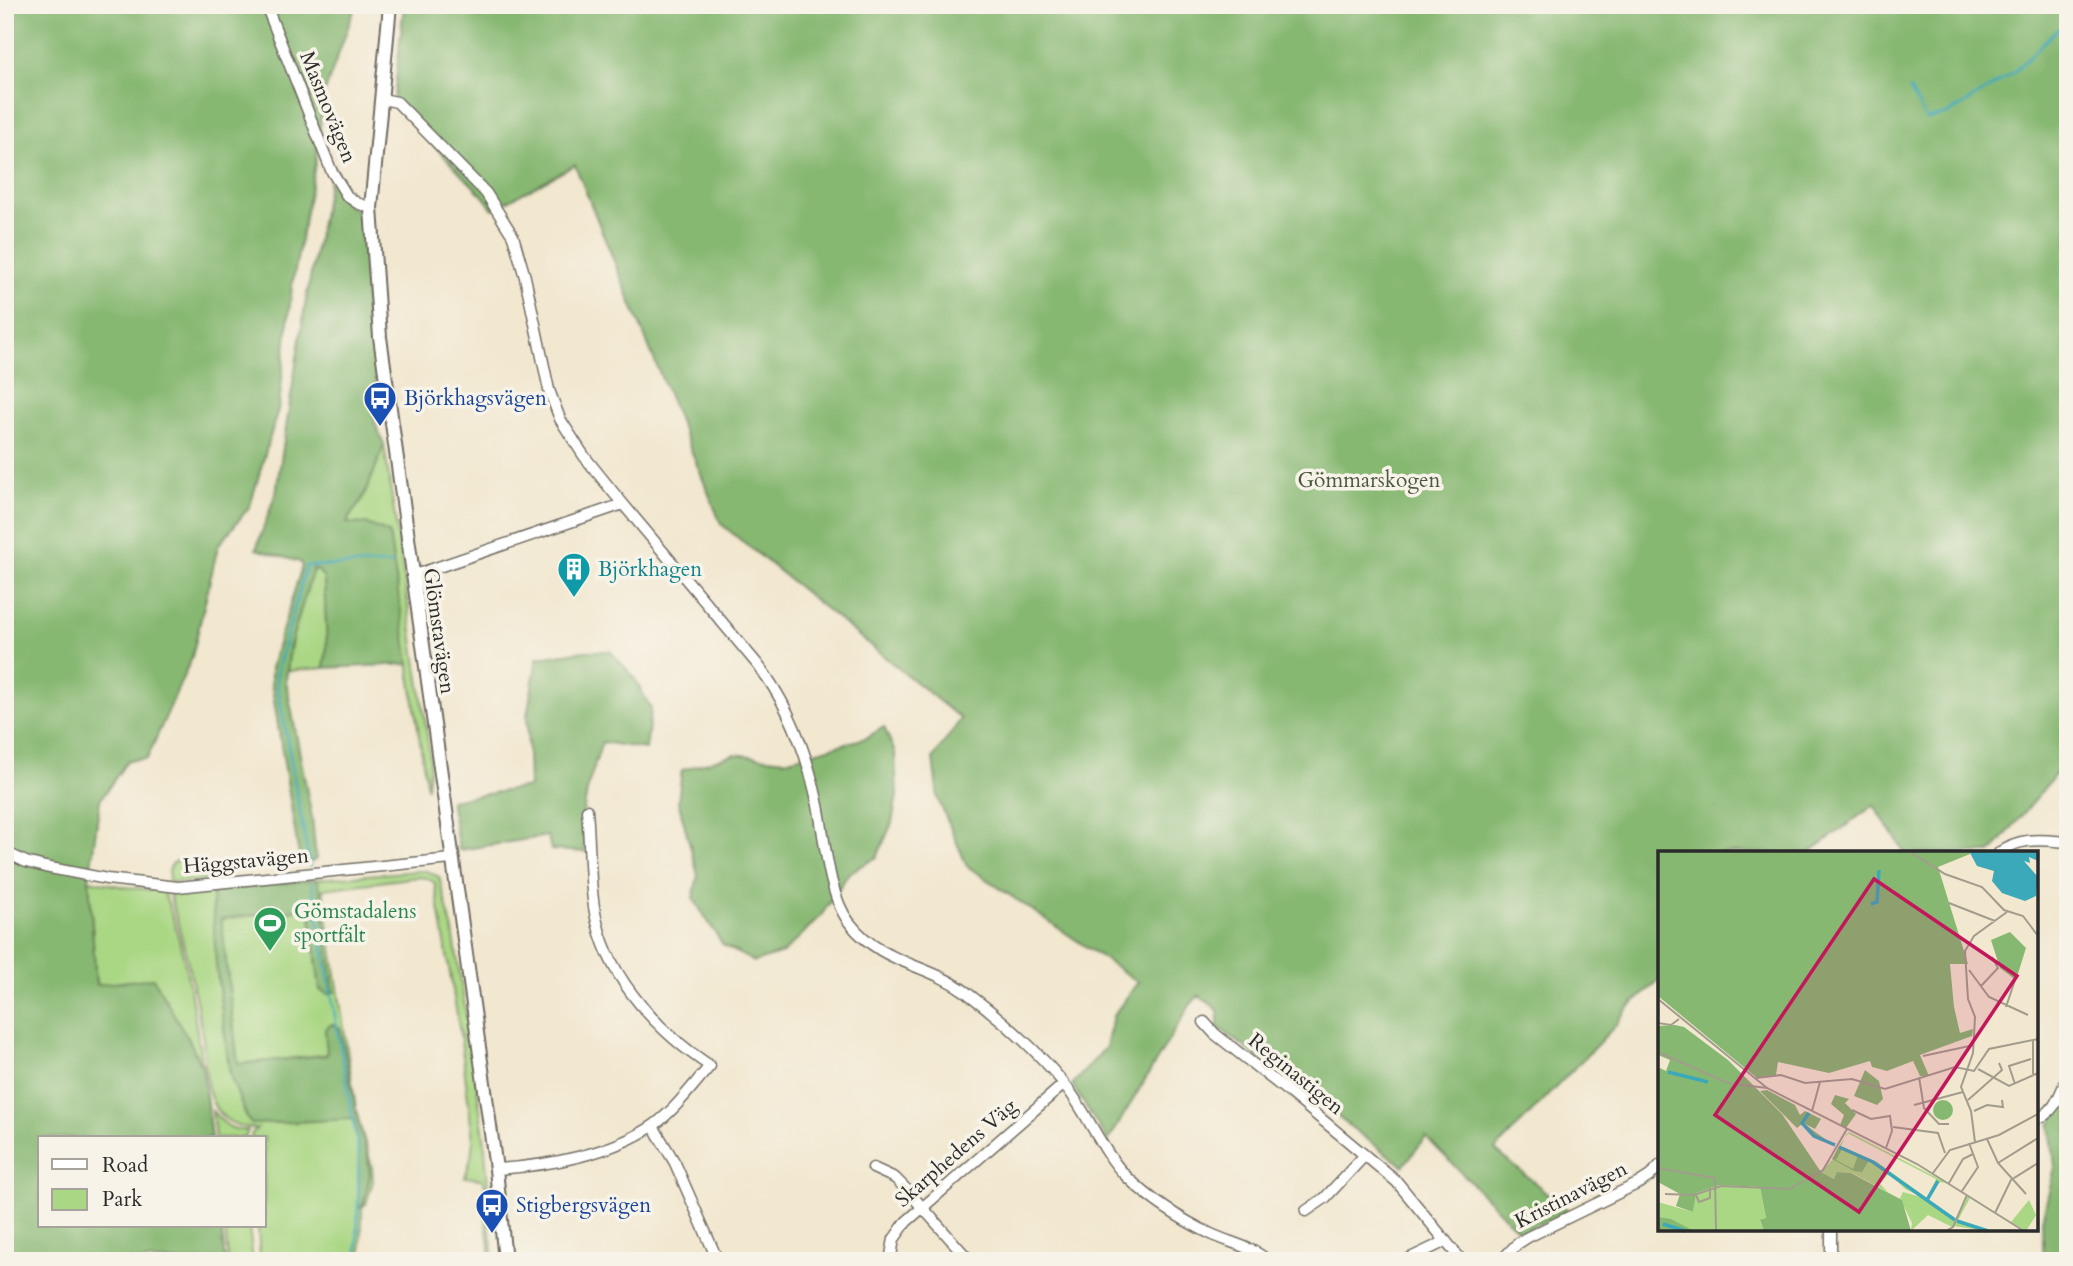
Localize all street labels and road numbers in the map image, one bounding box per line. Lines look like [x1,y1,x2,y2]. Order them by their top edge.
street label: Masmovägen [292,47,364,167]
street label: Glömstavägen [416,566,462,696]
street label: Häggstavägen [182,841,310,881]
street label: Reginastigen [1242,1026,1350,1122]
street label: Skarphedens Väg [889,1092,1023,1214]
street label: Kristinavägen [1510,1154,1632,1236]

